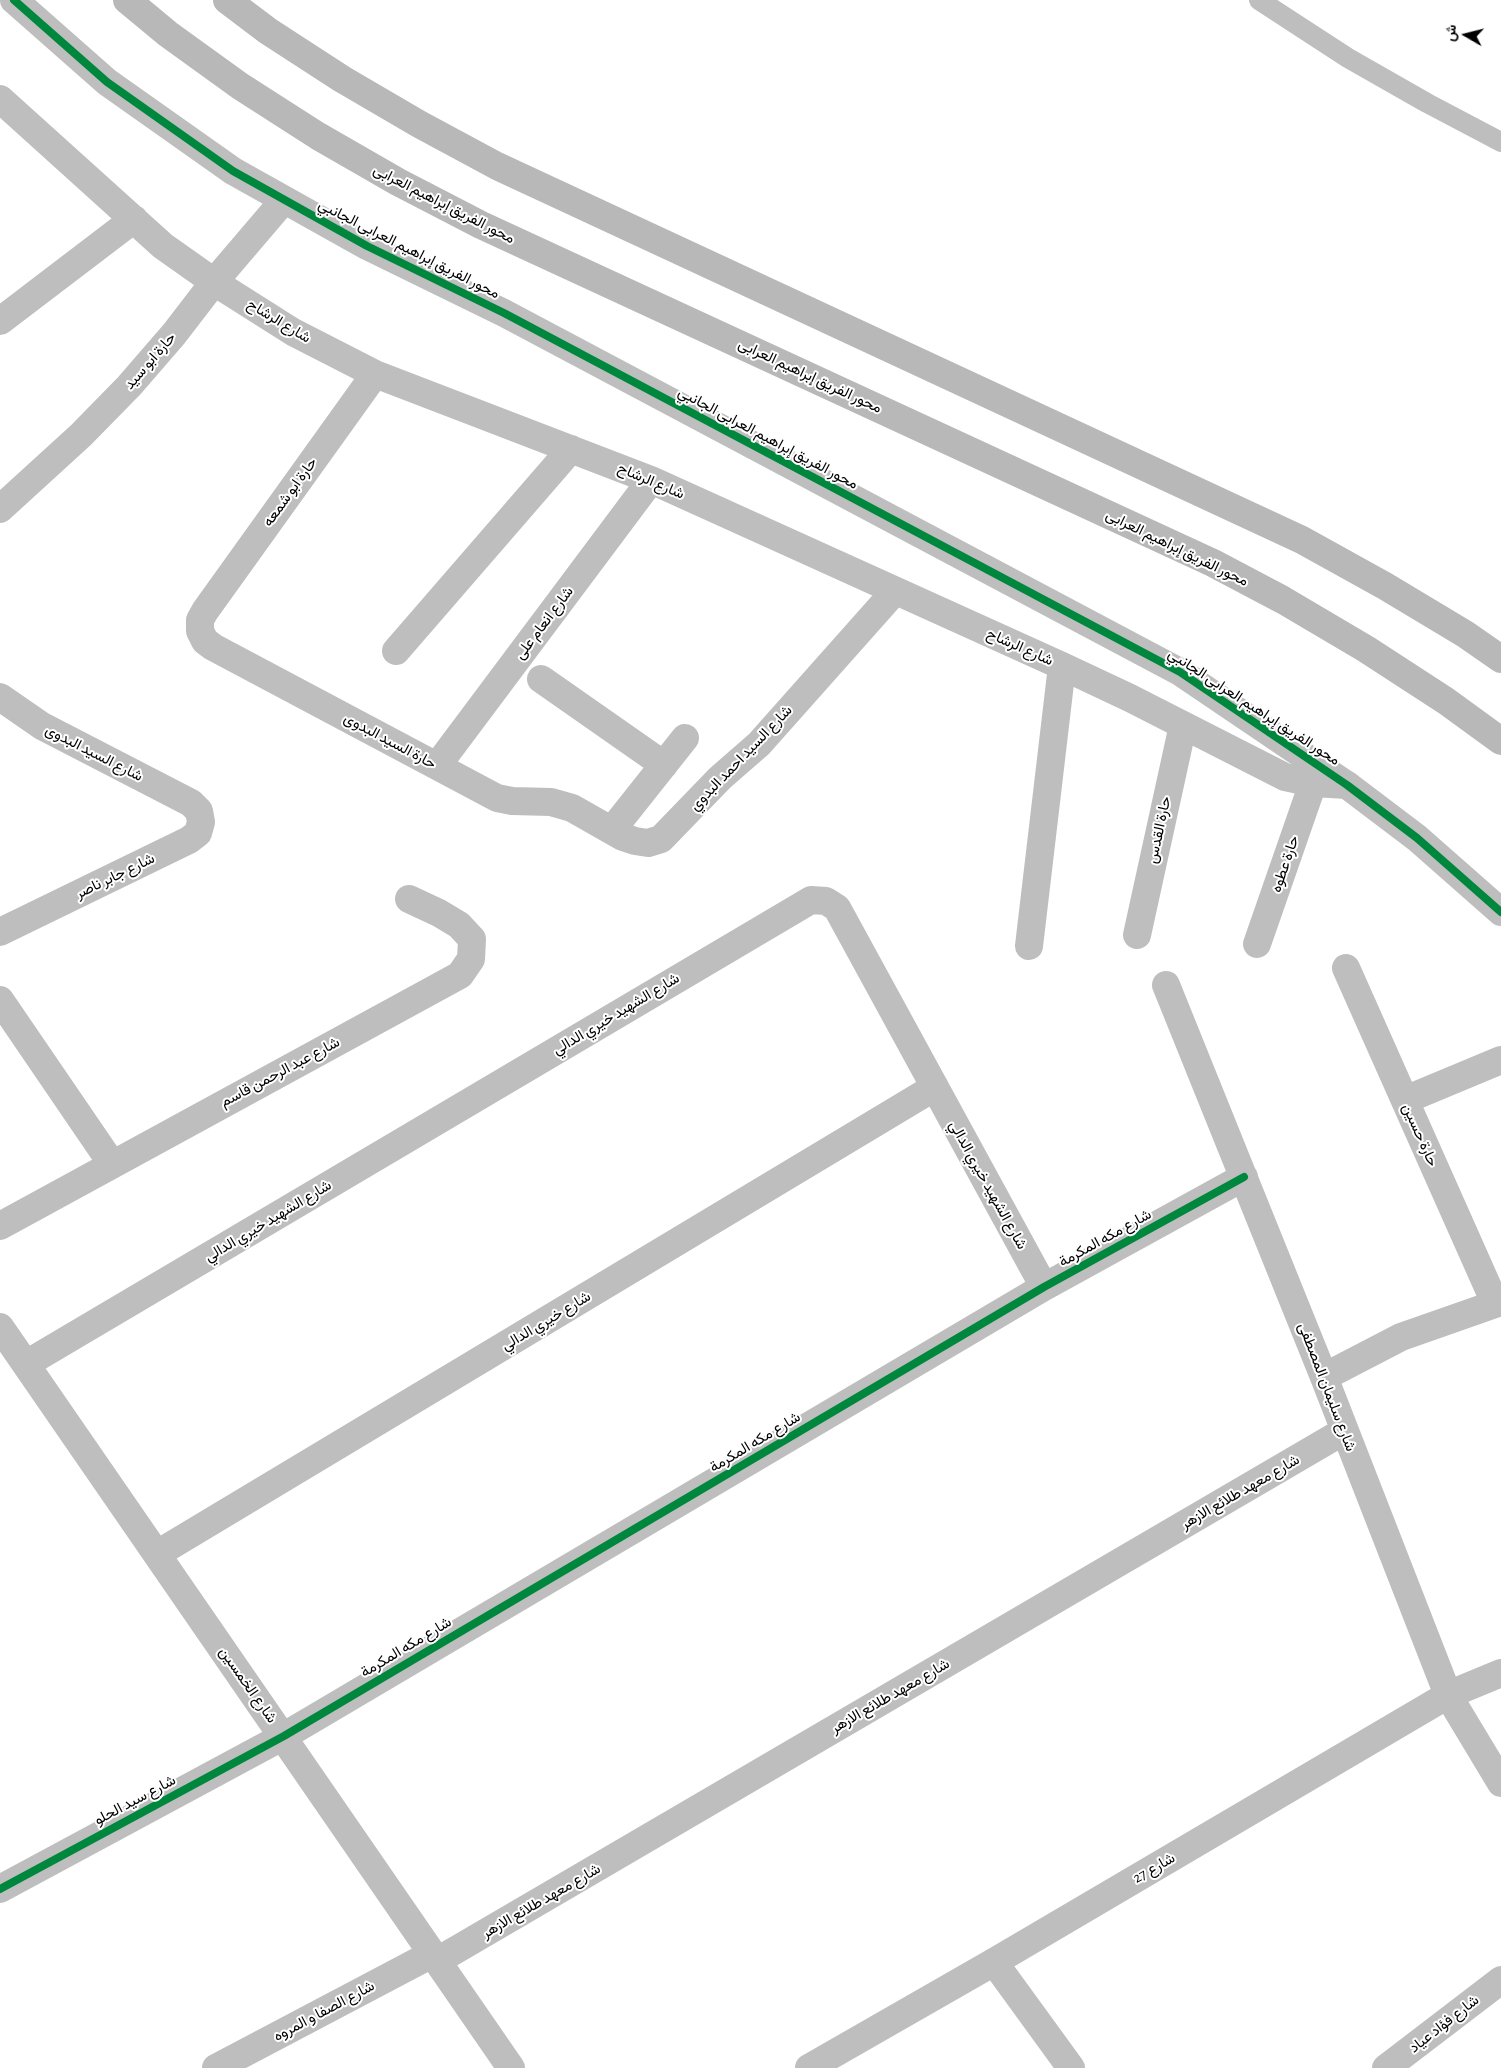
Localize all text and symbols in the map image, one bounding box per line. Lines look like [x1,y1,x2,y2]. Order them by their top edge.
north arrow [1441,10,1491,60]
text: ش [1443,24,1459,42]
street label: محور الفريق إبراهيم العرابى [370,160,518,248]
street label: محور الفريق إبراهيم العرابى الجانبي [315,195,503,303]
street label: شارع الرشاح [244,295,314,347]
street label: حارة ابو سيد [120,329,180,393]
street label: محور الفريق إبراهيم العرابى [735,335,885,417]
street label: محور الفريق إبراهيم العرابى الجانبي [675,383,861,493]
street label: حارة ابو شمعه [259,454,321,530]
street label: شارع الرشاح [615,459,687,503]
street label: محور الفريق إبراهيم العرابى [1103,506,1251,590]
street label: شارع انعام على [511,583,577,663]
street label: شارع الرشاح [984,624,1056,670]
street label: محور الفريق إبراهيم العرابى الجانبي [1165,645,1343,769]
street label: شارع السيد احمد البدوي [686,701,796,815]
street label: حارة السيد البدوى [341,709,439,773]
street label: شارع السيد البدوى [42,721,146,785]
street label: حارة القدس [1143,795,1175,865]
street label: حارة عطوه [1267,833,1303,895]
street label: شارع جابر ناصر [72,849,158,903]
street label: شارع الشهيد خيري الدالي [549,969,683,1059]
street label: شارع عبد الرحمن قاسم [217,1033,343,1111]
street label: حارة حسين [1398,1101,1442,1169]
street label: شارع الشهيد خيري الدالي [945,1117,1031,1253]
street label: شارع الشهيد خيري الدالي [201,1176,335,1266]
street label: شارع مكه المكرمة [1056,1205,1154,1271]
street label: شارع خيري الدالي [498,1287,594,1355]
street label: شارع سليمان المصطفى [1294,1320,1360,1454]
street label: شارع مكه المكرمة [706,1408,804,1476]
street label: شارع معهد طلائع الازهر [1177,1451,1303,1533]
street label: شارع مكه المكرمة [357,1613,455,1681]
street label: شارع الخمسين [215,1644,281,1726]
street label: شارع معهد طلائع الازهر [827,1655,953,1737]
street label: شارع سيد الحلو [91,1771,179,1829]
street label: شارع 27 [1130,1849,1178,1887]
street label: شارع معهد طلائع الازهر [478,1860,604,1942]
street label: شارع الصفا و المروه [270,1977,378,2045]
street label: شارع فؤاد عياد [1405,1991,1483,2057]

